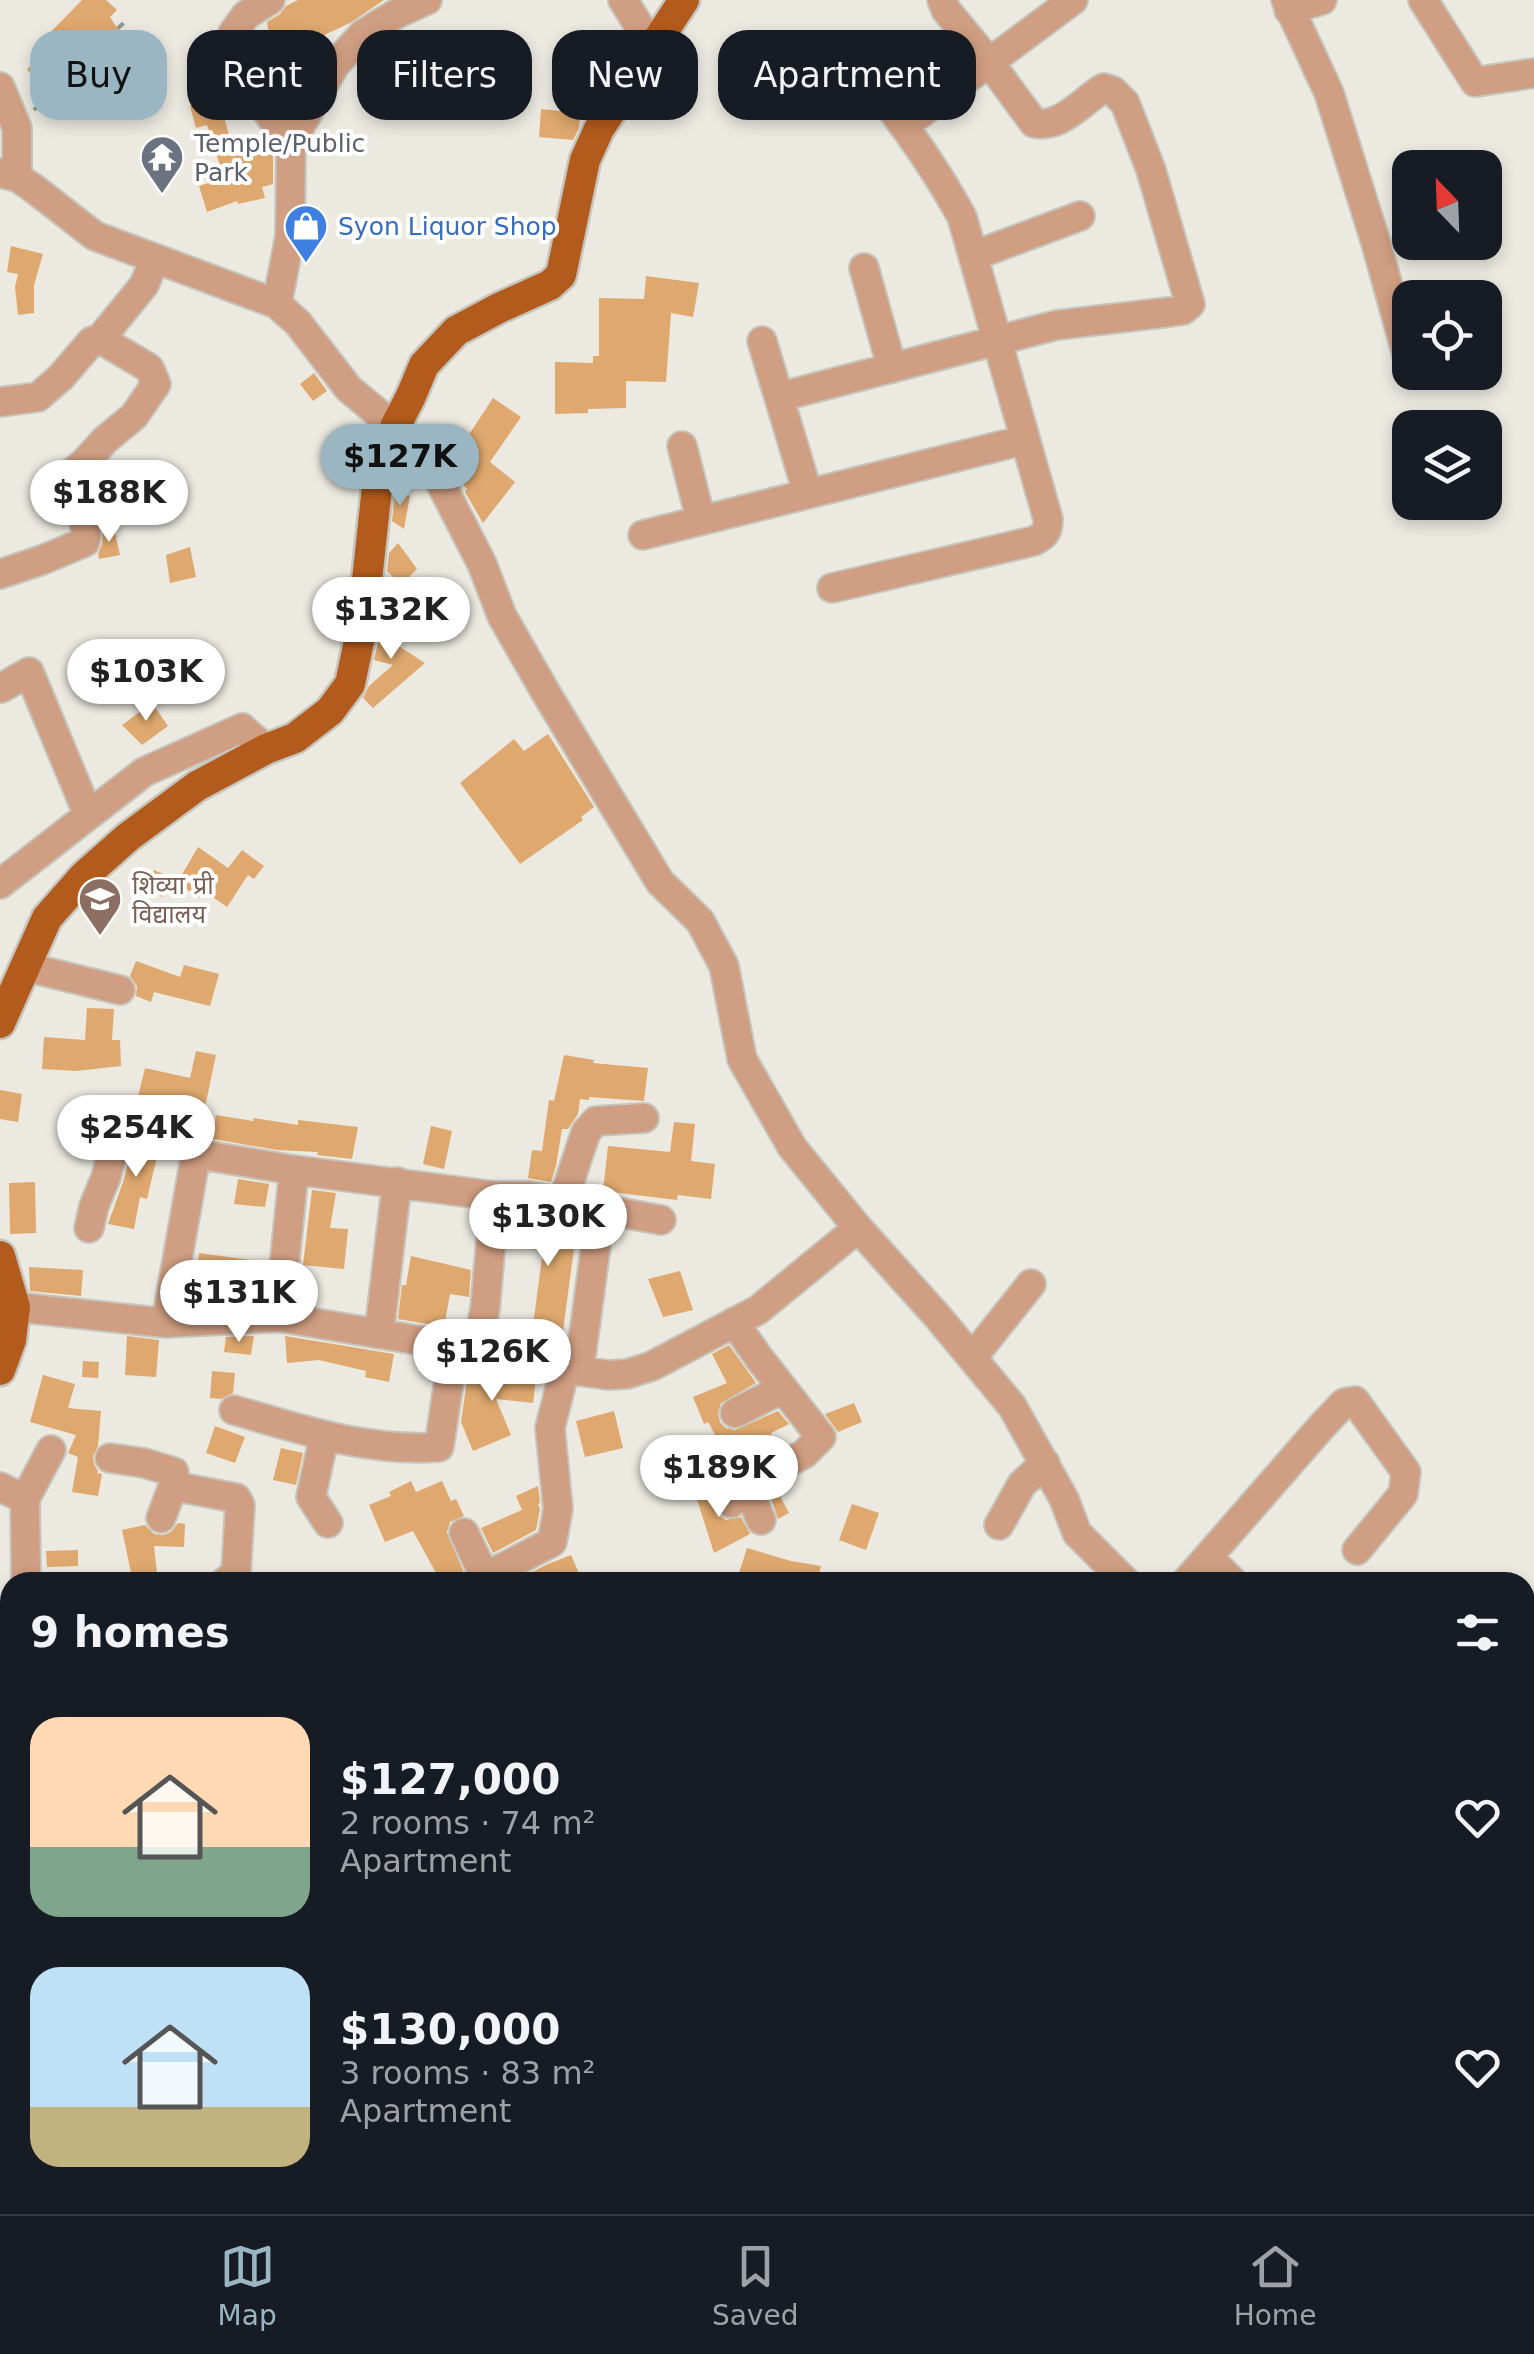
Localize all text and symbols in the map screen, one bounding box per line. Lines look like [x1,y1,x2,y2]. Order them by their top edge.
chip: Buy [30,30,167,120]
chip: Rent [187,30,337,120]
chip: Filters [357,30,532,120]
chip: New [552,30,698,120]
chip: Apartment [718,30,976,120]
place label: Temple/Public Park [193,129,365,187]
temple icon: Temple/Public Park [139,134,185,195]
north arrow [1392,150,1502,260]
map controls [1392,150,1502,520]
shop icon: Syon Liquor Shop [283,203,329,264]
place label: Syon Liquor Shop [338,212,557,241]
button: locate [1392,280,1502,390]
button: layers [1392,410,1502,520]
pin: $127K [330,424,470,509]
text: $127K [343,437,457,475]
pin: $188K [39,460,179,545]
text: $188K [52,473,166,511]
pin: $132K [321,577,461,662]
text: $132K [334,590,448,628]
pin: $103K [76,639,216,724]
text: $103K [89,652,203,690]
place label: शिव्या प्री विद्यालय [132,871,214,929]
school or university icon: शिव्या प्री विद्यालय [77,876,123,937]
pin: $254K [66,1095,206,1180]
text: $254K [79,1108,193,1146]
pin: $130K [478,1184,618,1269]
text: $130K [491,1197,605,1235]
pin: $131K [169,1260,309,1345]
text: $131K [182,1273,296,1311]
pin: $126K [422,1319,562,1404]
text: $126K [435,1332,549,1370]
pin: $189K [649,1435,789,1520]
text: $189K [662,1448,776,1486]
icon: filters [1450,1605,1505,1660]
text: 9 homes [30,1608,230,1657]
text: $127,000 [340,1755,561,1804]
icon: home [110,1757,230,1877]
icon: heart [1450,1790,1505,1845]
text: 2 rooms · 74 m² [340,1804,595,1842]
text: Apartment [340,1842,511,1880]
text: $130,000 [340,2005,561,2054]
icon: home [110,2007,230,2127]
icon: heart [1450,2040,1505,2095]
text: 3 rooms · 83 m² [340,2054,595,2092]
text: Apartment [340,2092,511,2130]
tab: Map [218,2239,277,2332]
tab: Saved [712,2239,798,2332]
tab: Home [1234,2239,1316,2332]

